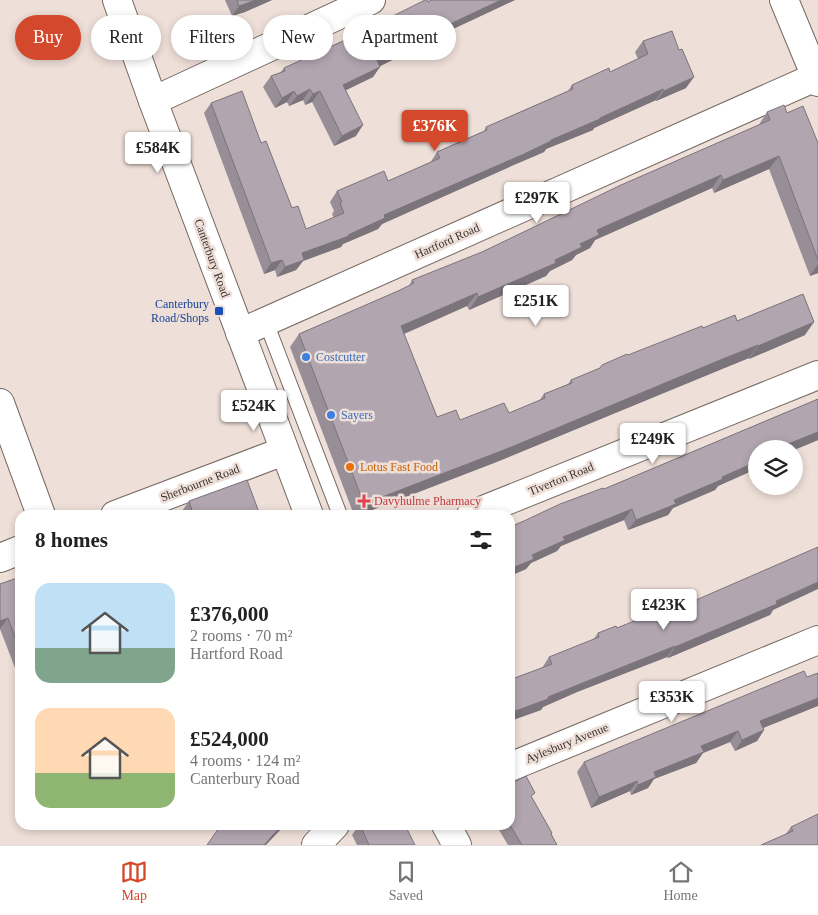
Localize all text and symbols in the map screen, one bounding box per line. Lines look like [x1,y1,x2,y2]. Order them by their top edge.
chip: Buy [15,15,81,60]
chip: Rent [91,15,161,60]
chip: Filters [171,15,253,60]
chip: New [263,15,333,60]
chip: Apartment [343,15,456,60]
pin: £376K [400,110,470,152]
text: £376K [413,117,457,134]
pin: £584K [123,132,193,174]
text: £584K [136,139,180,156]
pin: £297K [502,182,572,224]
text: £297K [515,189,559,206]
street label: Canterbury Road [191,217,233,299]
street label: Hartford Road [412,220,482,262]
pin: £251K [501,284,571,327]
text: £251K [514,292,558,309]
place label: Canterbury Road/Shops [151,297,209,325]
marker: Canterbury Road/Shops [213,305,225,317]
place label: Costcutter [316,350,365,364]
marker: Costcutter [300,351,312,363]
pin: £524K [219,390,289,432]
text: £524K [232,397,276,414]
place label: Sayers [341,408,373,422]
marker: Sayers [325,409,337,421]
pin: £249K [618,422,688,465]
text: £249K [631,430,675,447]
map controls [748,440,803,495]
button: layers [748,440,803,495]
place label: Lotus Fast Food [360,460,438,474]
street label: Tiverton Road [526,460,596,498]
street label: Sherbourne Road [158,461,242,505]
marker: Lotus Fast Food [344,461,356,473]
place label: Davyhulme Pharmacy [374,494,481,508]
marker: Davyhulme Pharmacy [358,495,370,507]
icon: filters [467,526,495,554]
text: 8 homes [35,528,108,552]
pin: £423K [629,588,699,631]
text: £423K [642,596,686,613]
text: £376,000 [190,602,269,626]
icon: home [75,603,135,663]
text: 2 rooms · 70 m² [190,627,293,644]
text: Hartford Road [190,645,283,662]
pin: £353K [637,680,707,723]
text: £353K [650,688,694,705]
street label: Aylesbury Avenue [524,720,610,766]
text: £524,000 [190,727,269,751]
icon: home [75,728,135,788]
text: 4 rooms · 124 m² [190,752,301,769]
text: Canterbury Road [190,770,300,787]
tab: Map [120,858,148,904]
tab: Saved [389,858,423,904]
tab: Home [664,858,698,904]

